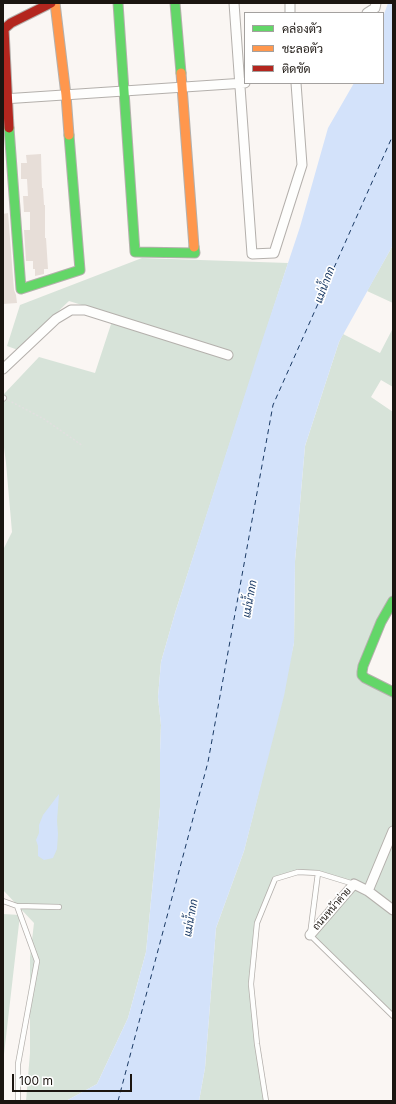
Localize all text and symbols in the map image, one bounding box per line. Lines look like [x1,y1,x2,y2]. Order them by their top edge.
legend [244,12,384,84]
text: คล่องตัว [282,21,322,36]
text: ชะลอตัว [282,41,323,56]
text: ติดขัด [282,61,311,76]
water label: แม่น้ำกก [312,265,338,305]
water label: แม่น้ำกก [240,579,260,619]
street label: ถนนหน้าค่าย [310,885,354,933]
water label: แม่น้ำกก [181,898,201,938]
scale bar [14,1066,134,1092]
text: 100 m [19,1073,53,1088]

